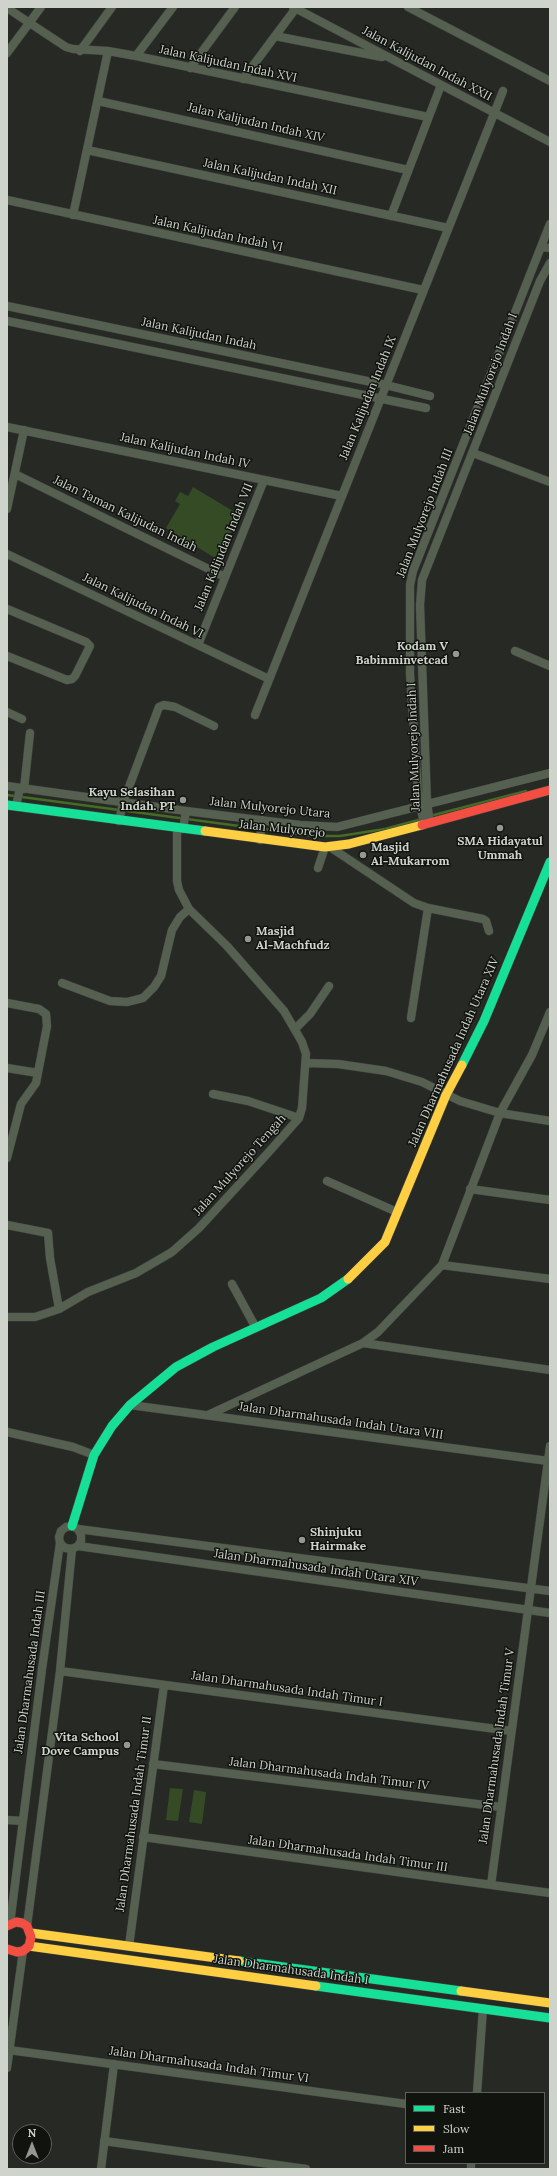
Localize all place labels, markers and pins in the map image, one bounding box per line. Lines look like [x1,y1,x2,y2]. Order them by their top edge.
place label: Kodam V Babinminvetcad [356,640,448,668]
marker: Kodam V Babinminvetcad [451,649,461,659]
place label: Kayu Selasihan Indah. PT [88,786,175,814]
marker: Kayu Selasihan Indah. PT [178,795,188,805]
marker: SMA Hidayatul Ummah [495,823,505,833]
place label: SMA Hidayatul Ummah [457,835,543,863]
place label: Masjid Al-Mukarrom [371,841,449,869]
marker: Masjid Al-Mukarrom [358,850,368,860]
place label: Masjid Al-Machfudz [256,925,330,953]
marker: Masjid Al-Machfudz [243,934,253,944]
place label: Shinjuku Hairmake [310,1526,366,1554]
marker: Shinjuku Hairmake [297,1535,307,1545]
place label: Vita School Dove Campus [41,1731,119,1759]
marker: Vita School Dove Campus [122,1740,132,1750]

